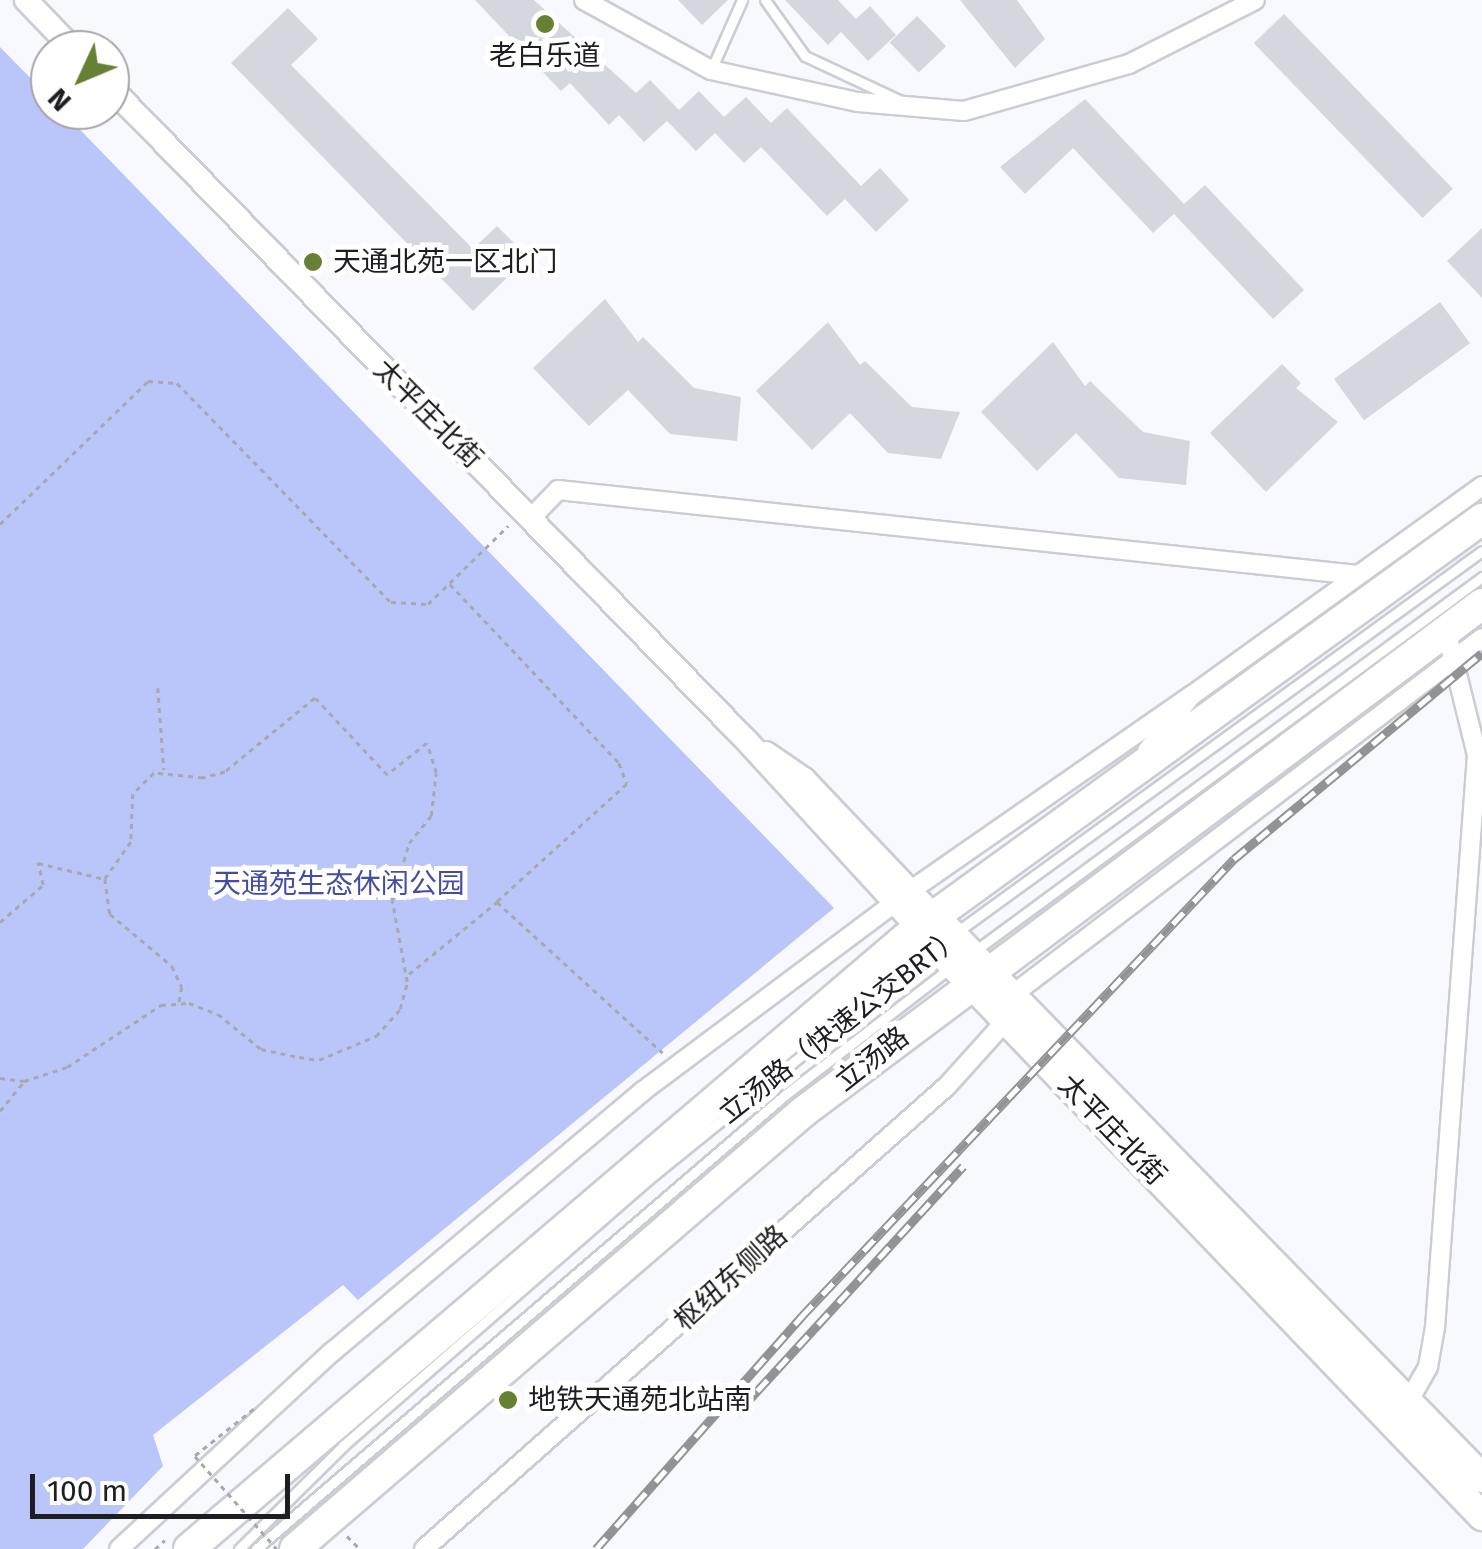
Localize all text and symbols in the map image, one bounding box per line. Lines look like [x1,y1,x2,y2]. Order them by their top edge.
marker: 老白乐道 [534,13,556,35]
north arrow [30,30,130,130]
place label: 老白乐道 [489,39,601,73]
text: N [41,82,78,118]
place label: 天通北苑一区北门 [333,245,557,279]
marker: 天通北苑一区北门 [302,251,324,273]
street label: 太平庄北街 [367,353,489,475]
park label: 天通苑生态休闲公园 [213,867,465,901]
street label: 立汤路（快速公交BRT） [713,919,969,1131]
street label: 立汤路 [829,1020,915,1098]
street label: 太平庄北街 [1051,1068,1173,1192]
street label: 枢纽东侧路 [668,1219,794,1337]
place label: 地铁天通苑北站南 [528,1383,752,1417]
marker: 地铁天通苑北站南 [497,1389,519,1411]
scale bar [35,1454,295,1516]
text: 100 m [47,1473,127,1509]

